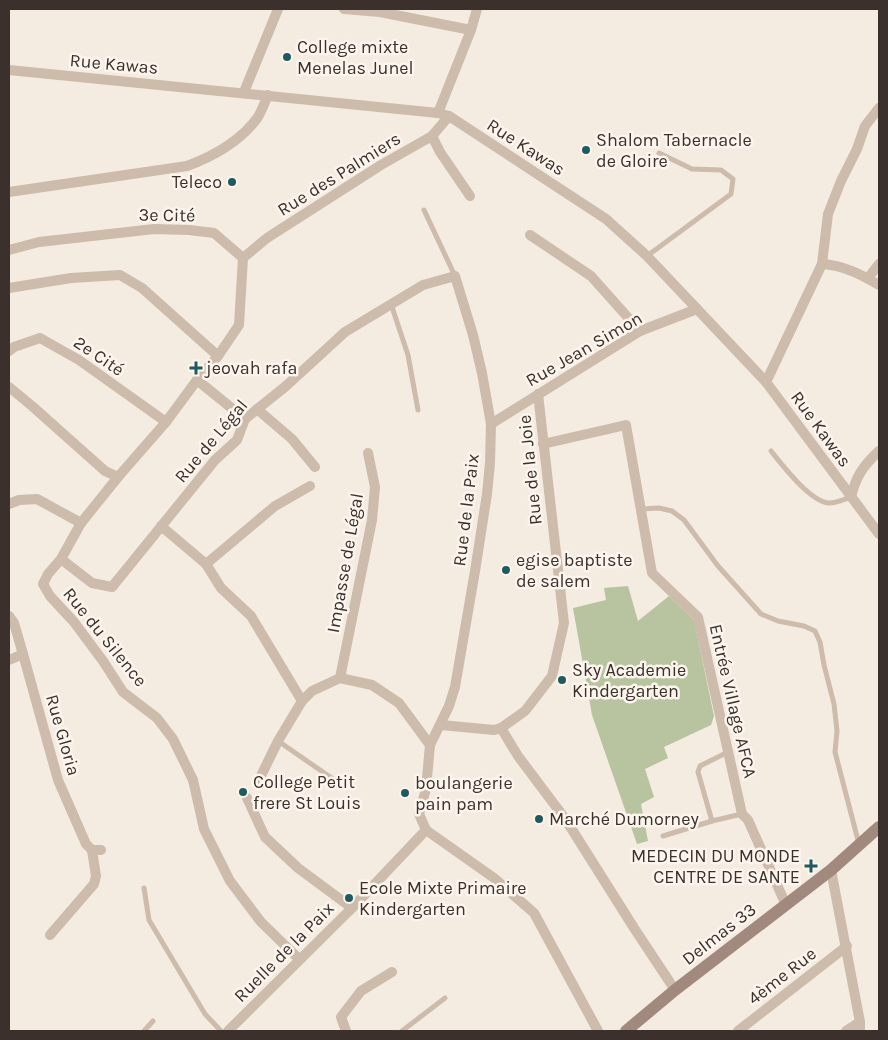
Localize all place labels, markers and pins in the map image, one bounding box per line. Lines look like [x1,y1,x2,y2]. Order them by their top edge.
place label: College mixte Menelas Junel [297,36,414,79]
marker: College mixte Menelas Junel [281,51,293,63]
place label: Shalom Tabernacle de Gloire [596,129,752,172]
marker: Shalom Tabernacle de Gloire [580,144,592,156]
place label: Teleco [172,171,222,193]
marker: Teleco [226,176,238,188]
place label: jeovah rafa [204,357,297,379]
marker: jeovah rafa [190,362,202,374]
place label: egise baptiste de salem [516,549,632,592]
marker: egise baptiste de salem [500,564,512,576]
place label: Sky Academie Kindergarten [572,659,686,702]
marker: Sky Academie Kindergarten [556,674,568,686]
place label: College Petit frere St Louis [253,771,361,814]
place label: boulangerie pain pam [415,772,513,815]
marker: College Petit frere St Louis [237,786,249,798]
marker: boulangerie pain pam [399,787,411,799]
place label: Marché Dumorney [549,808,699,830]
marker: Marché Dumorney [533,813,545,825]
place label: MEDECIN DU MONDE CENTRE DE SANTE [631,845,800,888]
marker: MEDECIN DU MONDE CENTRE DE SANTE [804,859,818,873]
place label: Ecole Mixte Primaire Kindergarten [359,877,527,920]
marker: Ecole Mixte Primaire Kindergarten [343,892,355,904]

